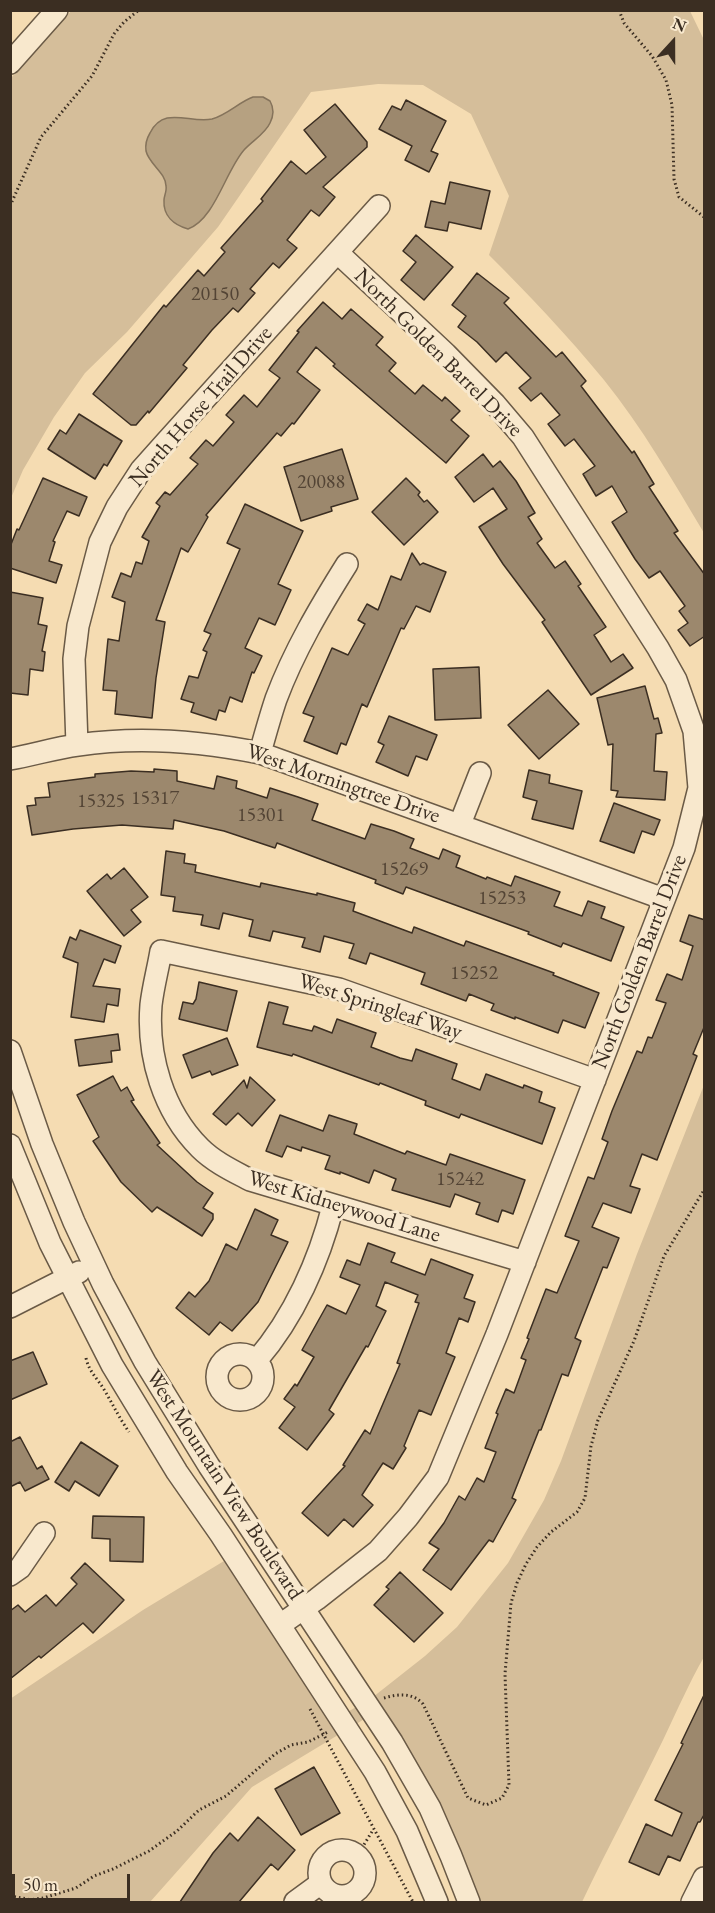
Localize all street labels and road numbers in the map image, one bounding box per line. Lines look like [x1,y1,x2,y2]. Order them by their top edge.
street label: North Golden Barrel Drive [348,263,528,443]
street label: North Horse Trail Drive [124,321,278,493]
street label: West Morningtree Drive [243,738,443,830]
street label: North Golden Barrel Drive [587,851,693,1073]
street label: West Springleaf Way [295,968,465,1046]
street label: West Kidneywood Lane [245,1165,443,1249]
street label: West Mountain View Boulevard [140,1365,308,1605]

